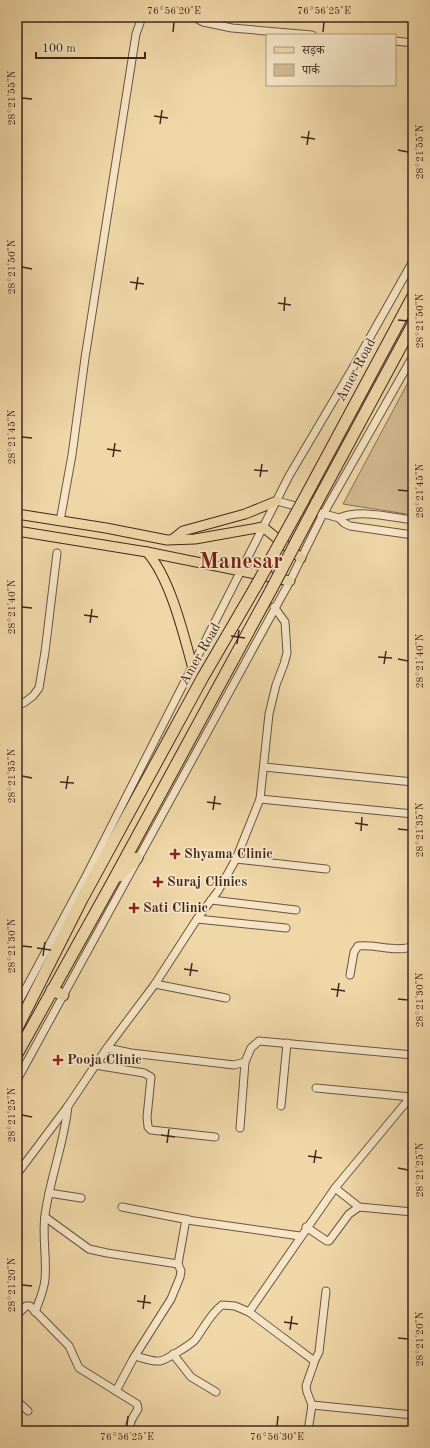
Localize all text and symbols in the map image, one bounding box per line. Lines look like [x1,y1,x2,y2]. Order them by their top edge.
text: 76°56'20"E [147,6,201,16]
text: 76°56'25"E [297,6,351,16]
scale bar [36,34,145,60]
legend [266,34,396,86]
text: 100 m [42,43,76,55]
text: सड़क [301,45,326,57]
text: पार्क [301,63,321,77]
text: 28°21'55"N [7,70,17,125]
text: 28°21'55"N [415,124,425,179]
text: 28°21'50"N [7,239,17,294]
text: 28°21'50"N [415,293,425,348]
street label: Amer Road [334,336,378,404]
text: 28°21'45"N [7,409,17,464]
text: 28°21'45"N [415,463,425,518]
district label: Manesar [199,551,283,573]
text: 28°21'40"N [7,579,17,634]
street label: Amer Road [177,621,223,687]
text: 28°21'40"N [415,633,425,688]
text: 28°21'35"N [7,748,17,803]
text: 28°21'35"N [415,802,425,857]
place label: Shyama Clinic [184,847,273,861]
marker: Shyama Clinic [169,848,181,860]
place label: Suraj Clinics [167,875,247,889]
marker: Suraj Clinics [152,876,164,888]
place label: Sati Clinic [143,901,208,915]
marker: Sati Clinic [128,902,140,914]
text: 28°21'30"N [7,918,17,973]
text: 28°21'30"N [415,972,425,1027]
place label: Pooja Clinic [67,1053,142,1067]
marker: Pooja Clinic [52,1054,64,1066]
text: 28°21'25"N [7,1087,17,1142]
text: 28°21'25"N [415,1142,425,1197]
text: 28°21'20"N [7,1257,17,1312]
text: 28°21'20"N [415,1311,425,1366]
text: 76°56'25"E [100,1432,154,1442]
text: 76°56'30"E [250,1432,304,1442]

